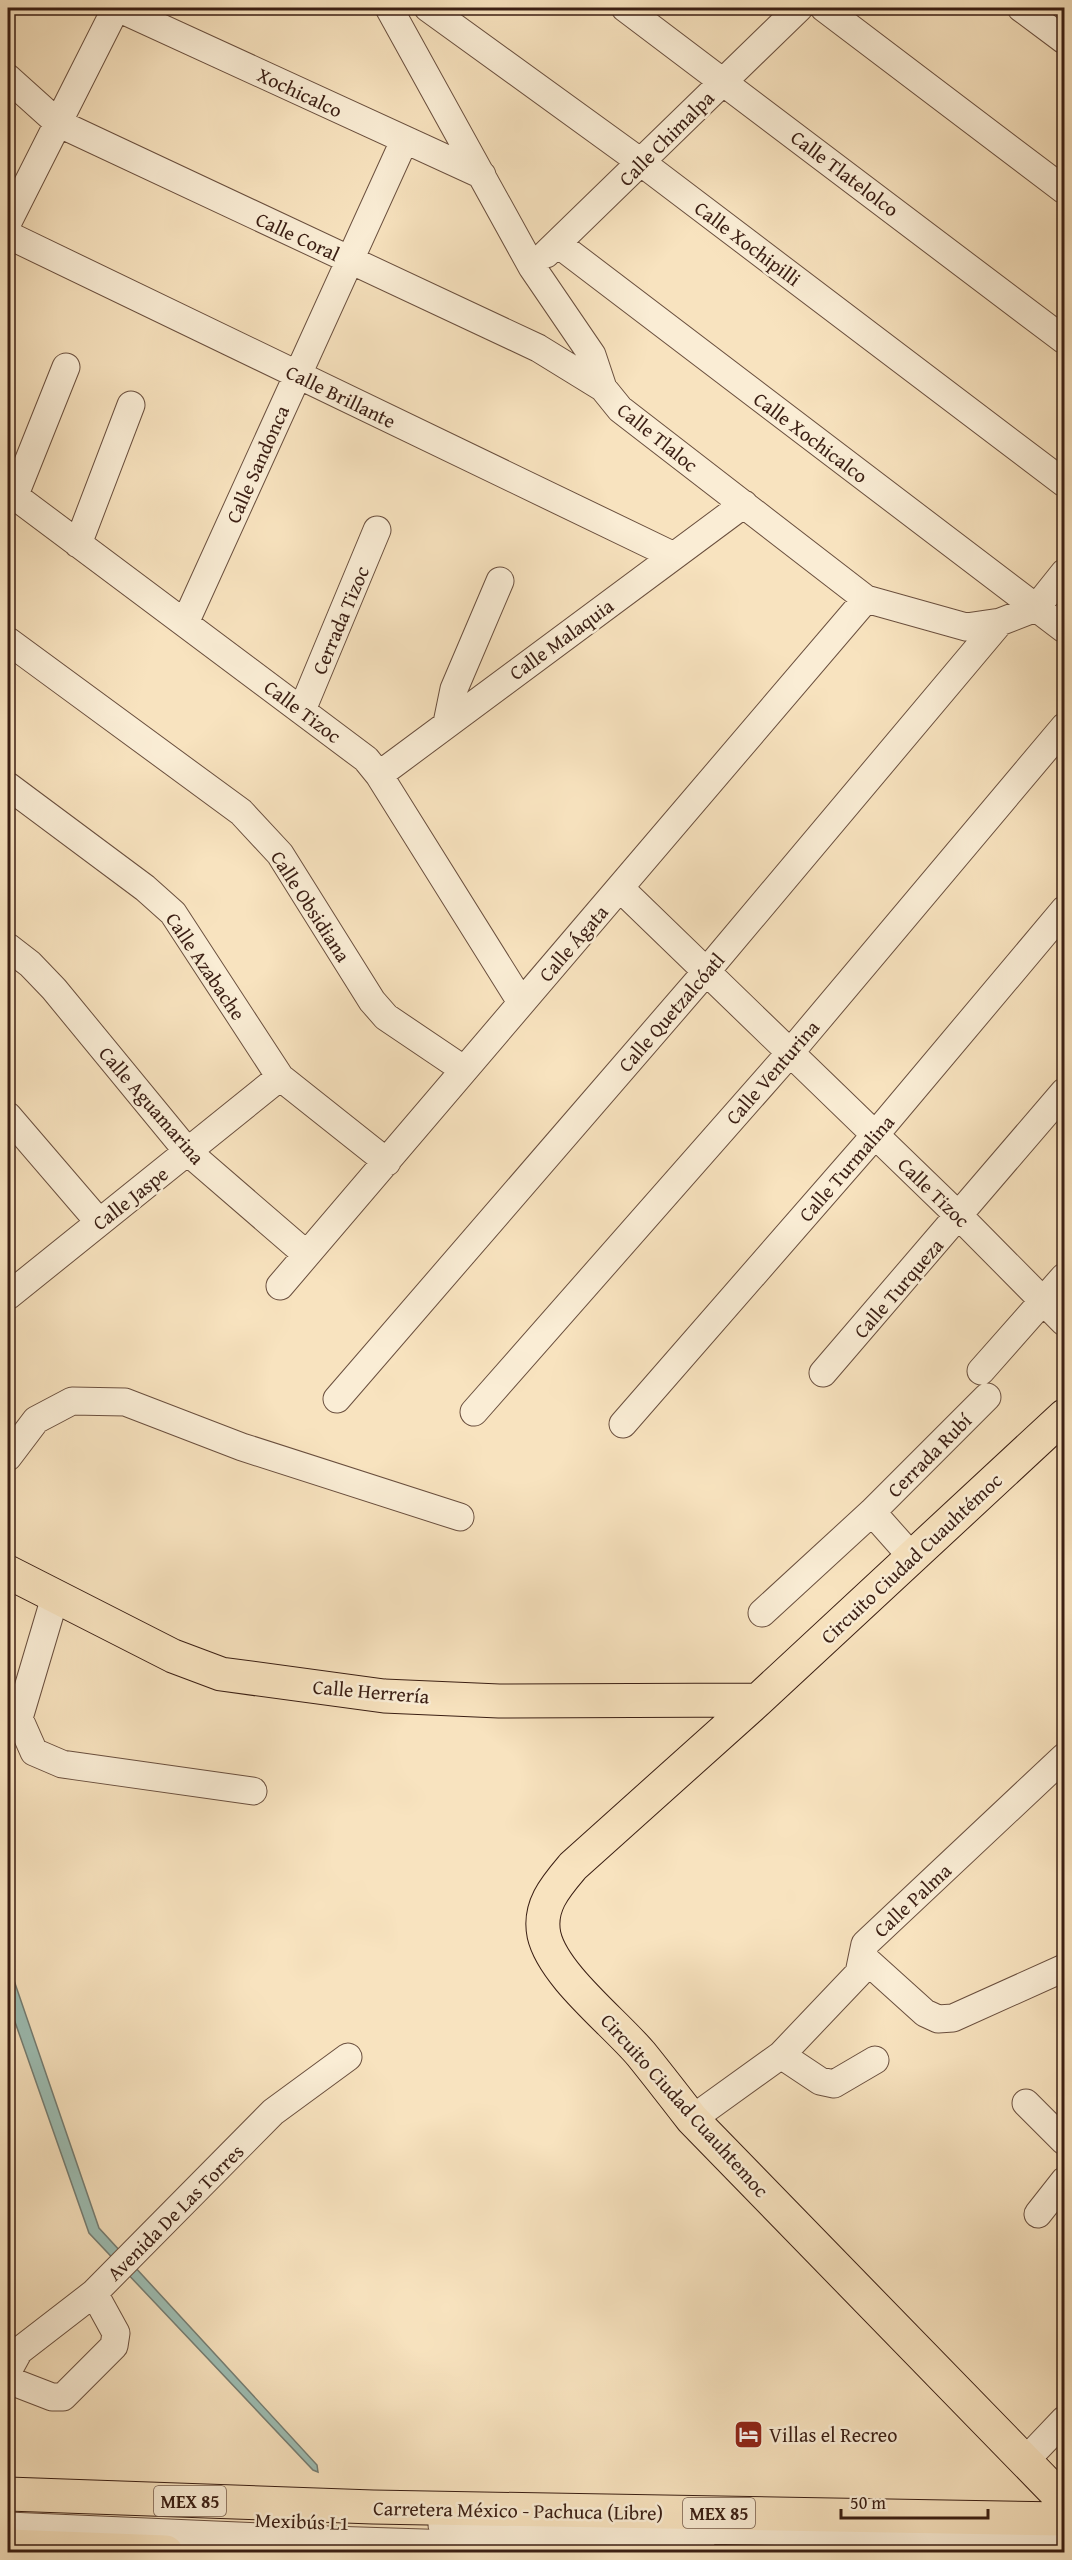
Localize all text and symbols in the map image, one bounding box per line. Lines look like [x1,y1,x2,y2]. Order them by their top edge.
street label: Xochicalco [253,60,347,124]
street label: Calle Chimalpa [612,83,721,192]
street label: Calle Tlatelolco [785,123,905,223]
street label: Calle Xochipilli [689,193,808,293]
street label: Calle Coral [251,204,345,268]
street label: Calle Brillante [281,357,401,435]
street label: Calle Xochicalco [748,384,874,490]
street label: Calle Tlaloc [611,395,705,479]
street label: Calle Sandonca [218,400,296,528]
street label: Cerrada Tizoc [304,561,376,679]
street label: Calle Malaquia [503,591,620,687]
street label: Calle Tizoc [258,672,348,750]
street label: Calle Obsidiana [264,844,358,968]
street label: Calle Ágata [531,898,615,988]
street label: Calle Azabache [159,906,253,1026]
street label: Calle Quetzalcóatl [611,946,731,1078]
street label: Calle Venturina [718,1013,826,1131]
street label: Calle Aguamarina [92,1040,212,1171]
street label: Calle Turmalina [791,1108,901,1228]
street label: Calle Tizoc [892,1150,977,1234]
street label: Calle Jaspe [86,1159,174,1237]
street label: Calle Turqueza [846,1231,950,1344]
street label: Cerrada Rubí [880,1406,978,1504]
street label: Circuito Ciudad Cuauhtémoc [814,1466,1008,1650]
street label: Calle Herrería [312,1671,431,1711]
street label: Calle Palma [867,1856,958,1944]
street label: Circuito Ciudad Cuauhtemoc [594,2007,776,2204]
street label: Avenida De Las Torres [100,2137,250,2287]
hotel icon: Villas el Recreo [732,2418,764,2450]
place label: Villas el Recreo [769,2420,897,2449]
scale bar [841,2482,988,2520]
road number: MEX 85 [154,2486,226,2516]
text: 50 m [850,2489,886,2516]
street label: Carretera México - Pachuca (Libre) [373,2493,663,2527]
road number: MEX 85 [683,2498,755,2528]
street label: Mexibús L1 [254,2505,350,2537]

